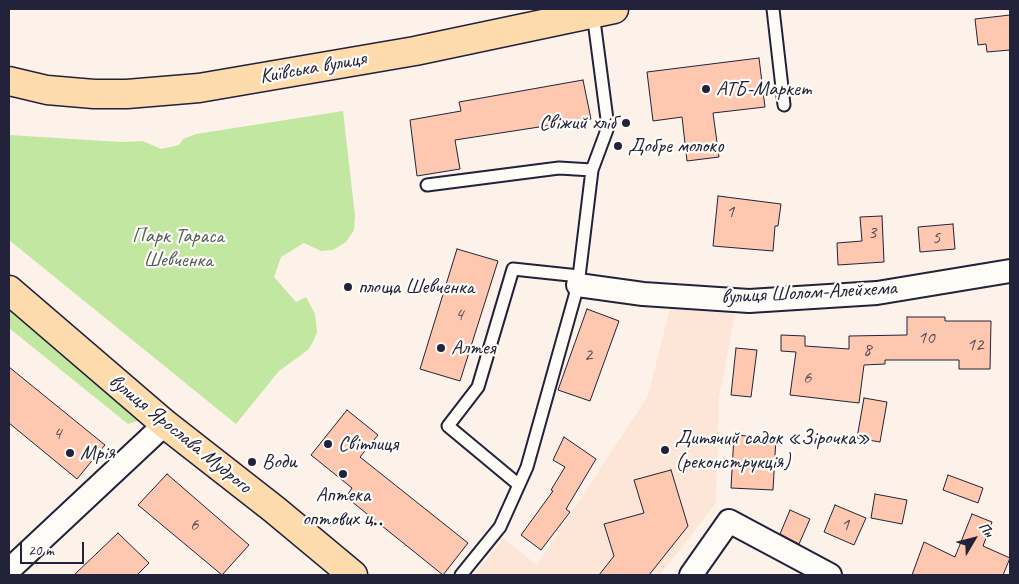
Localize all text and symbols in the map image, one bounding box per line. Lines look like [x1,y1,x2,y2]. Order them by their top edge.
street label: Київська вулиця [258,46,368,90]
place label: АТБ-Маркет [716,76,812,102]
marker: АТБ-Маркет [700,83,712,95]
place label: Свіжий хліб [539,110,616,136]
marker: Свіжий хліб [620,117,632,129]
place label: Добре молоко [628,133,723,159]
marker: Добре молоко [612,140,624,152]
house number: 1 [726,201,734,223]
house number: 3 [868,222,876,244]
park label: Парк Тараса Шевченка [132,223,224,273]
house number: 5 [932,227,940,249]
place label: площа Шевченка [358,274,474,300]
street label: вулиця Шолом-Алейхема [721,276,897,310]
marker: площа Шевченка [342,281,354,293]
house number: 4 [455,304,463,326]
house number: 10 [917,327,935,349]
house number: 12 [966,334,984,356]
place label: Алтея [451,335,495,361]
house number: 8 [863,339,871,361]
marker: Алтея [435,342,447,354]
house number: 2 [584,344,592,366]
house number: 6 [803,367,811,389]
street label: вулиця Ярослава Мудрого [104,369,256,499]
house number: 4 [53,423,61,445]
place label: Дитячий садок «Зірочка» (реконструкція) [675,425,870,475]
place label: Світлиця [338,431,398,457]
marker: Світлиця [322,438,334,450]
place label: Мрія [80,440,115,466]
marker: Дитячий садок «Зірочка» (реконструкція) [659,444,671,456]
marker: Мрія [64,447,76,459]
place label: Води [262,449,297,475]
marker: Води [246,456,258,468]
marker: Аптека оптових ц‥ [337,468,349,480]
place label: Аптека оптових ц‥ [302,482,384,532]
house number: 6 [190,514,198,536]
house number: 1 [841,514,849,536]
north arrow [949,514,999,564]
text: Пн [975,519,998,541]
scale bar [22,532,86,564]
text: 20 m [28,541,54,560]

